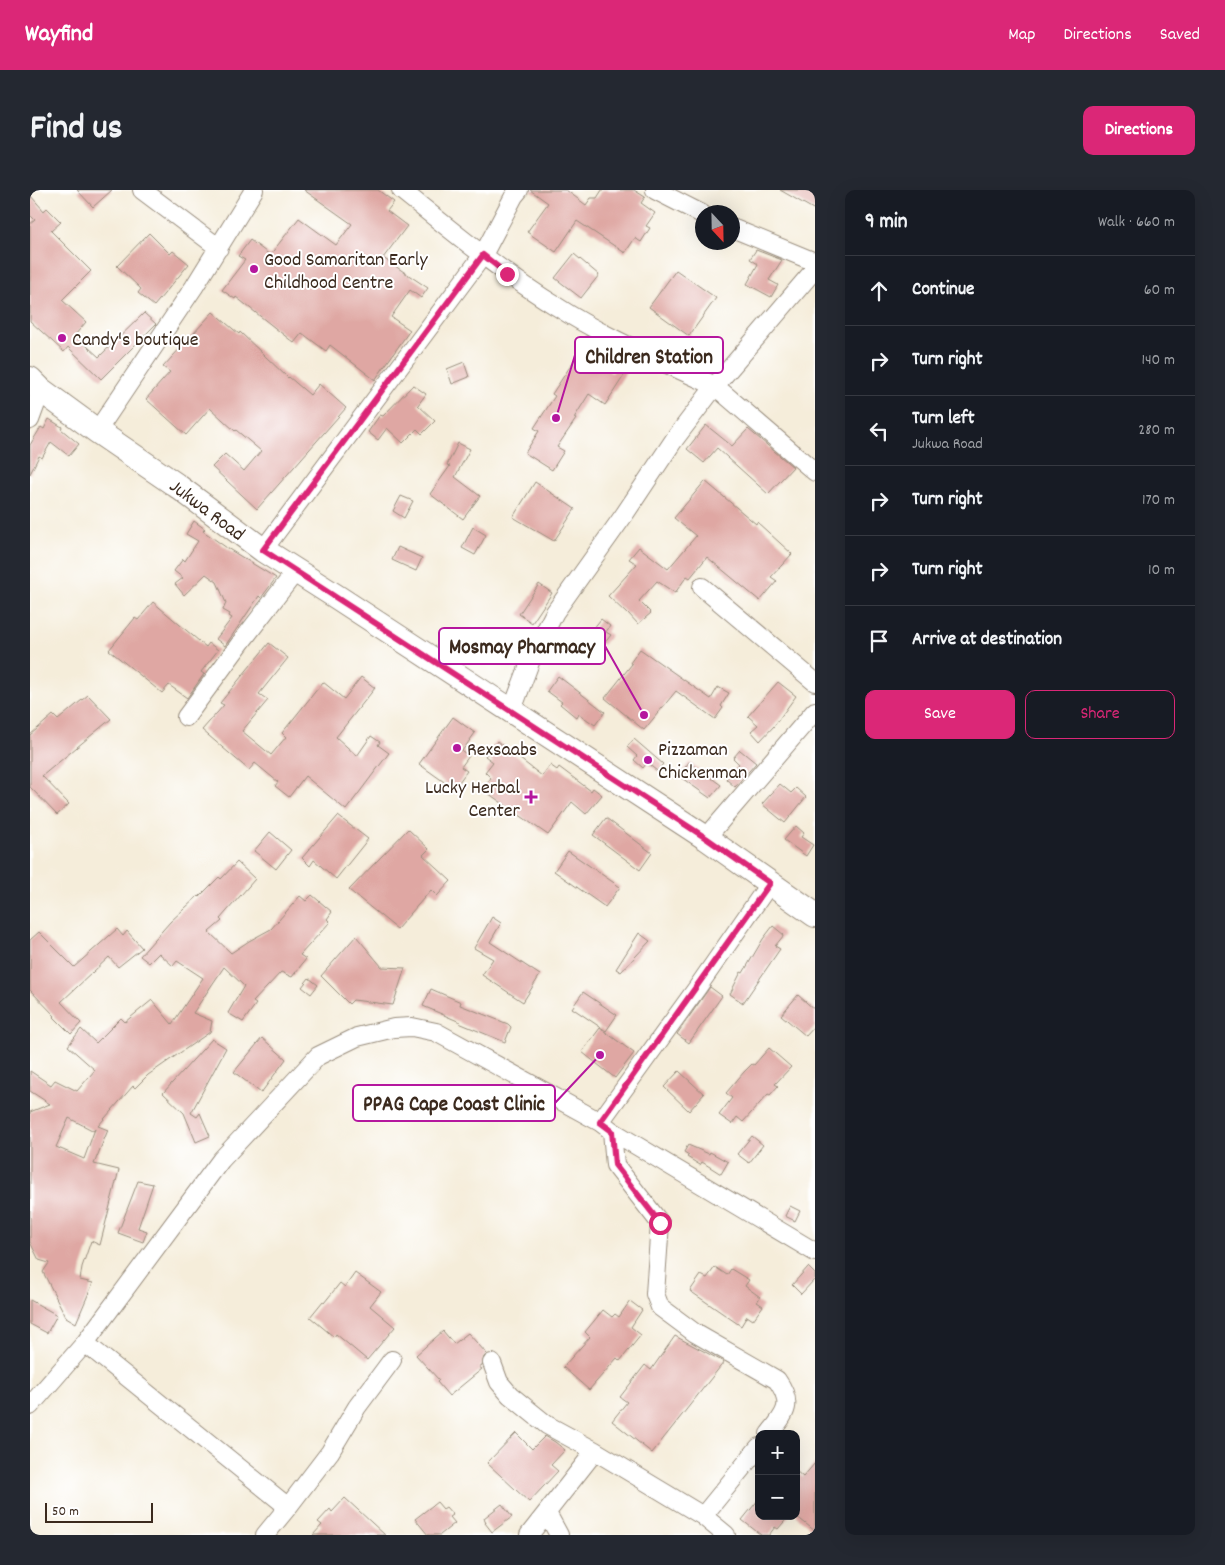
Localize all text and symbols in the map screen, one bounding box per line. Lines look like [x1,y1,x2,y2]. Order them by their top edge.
text: Wayfind [25,18,93,52]
text: Map [1008,23,1035,48]
text: Directions [1063,23,1132,48]
text: Saved [1160,23,1200,48]
text: Find us [30,105,122,155]
button: Directions [1083,106,1195,155]
north arrow [695,205,740,250]
text: 9 min [865,208,907,238]
text: Walk · 660 m [1098,211,1175,234]
place label: Good Samaritan Early Childhood Centre [264,247,428,298]
marker: Good Samaritan Early Childhood Centre [248,263,260,275]
route end [496,263,519,286]
icon: ahead [865,277,893,305]
text: Continue [912,277,974,304]
text: 60 m [1144,279,1175,302]
place label: Candy's boutique [72,327,199,355]
marker: Candy's boutique [56,332,68,344]
callout: Children Station [575,337,723,373]
text: Children Station [585,344,713,374]
icon: right [865,347,893,375]
text: Turn right [912,347,983,374]
text: 140 m [1141,349,1175,372]
text: Turn left [912,406,975,433]
icon: left [865,417,893,445]
text: 280 m [1138,419,1175,442]
text: Jukwa Road [912,433,983,456]
street label: Jukwa Road [162,474,250,549]
icon: right [865,487,893,515]
text: Turn right [912,487,983,514]
text: 170 m [1142,489,1175,512]
icon: right [865,557,893,585]
text: Turn right [912,557,983,584]
text: 10 m [1148,559,1175,582]
icon: arrive [865,627,893,655]
text: Arrive at destination [912,627,1062,654]
callout: Mosmay Pharmacy [439,628,605,664]
text: Mosmay Pharmacy [449,634,597,664]
button: Save [865,690,1015,739]
button: Share [1025,690,1175,739]
place label: Rexsaabs [467,737,537,765]
place label: Pizzaman Chickenman [658,737,747,788]
marker: Rexsaabs [451,742,463,754]
marker: Pizzaman Chickenman [642,754,654,766]
place label: Lucky Herbal Center [425,775,521,826]
marker: Lucky Herbal Center [524,790,538,804]
callout: PPAG Cape Coast Clinic [353,1085,555,1121]
text: PPAG Cape Coast Clinic [363,1091,546,1121]
route start [649,1212,672,1235]
map controls [755,1430,800,1520]
button: + [755,1430,800,1475]
button: − [755,1475,800,1520]
scale bar [45,1500,152,1523]
text: 50 m [52,1502,79,1522]

